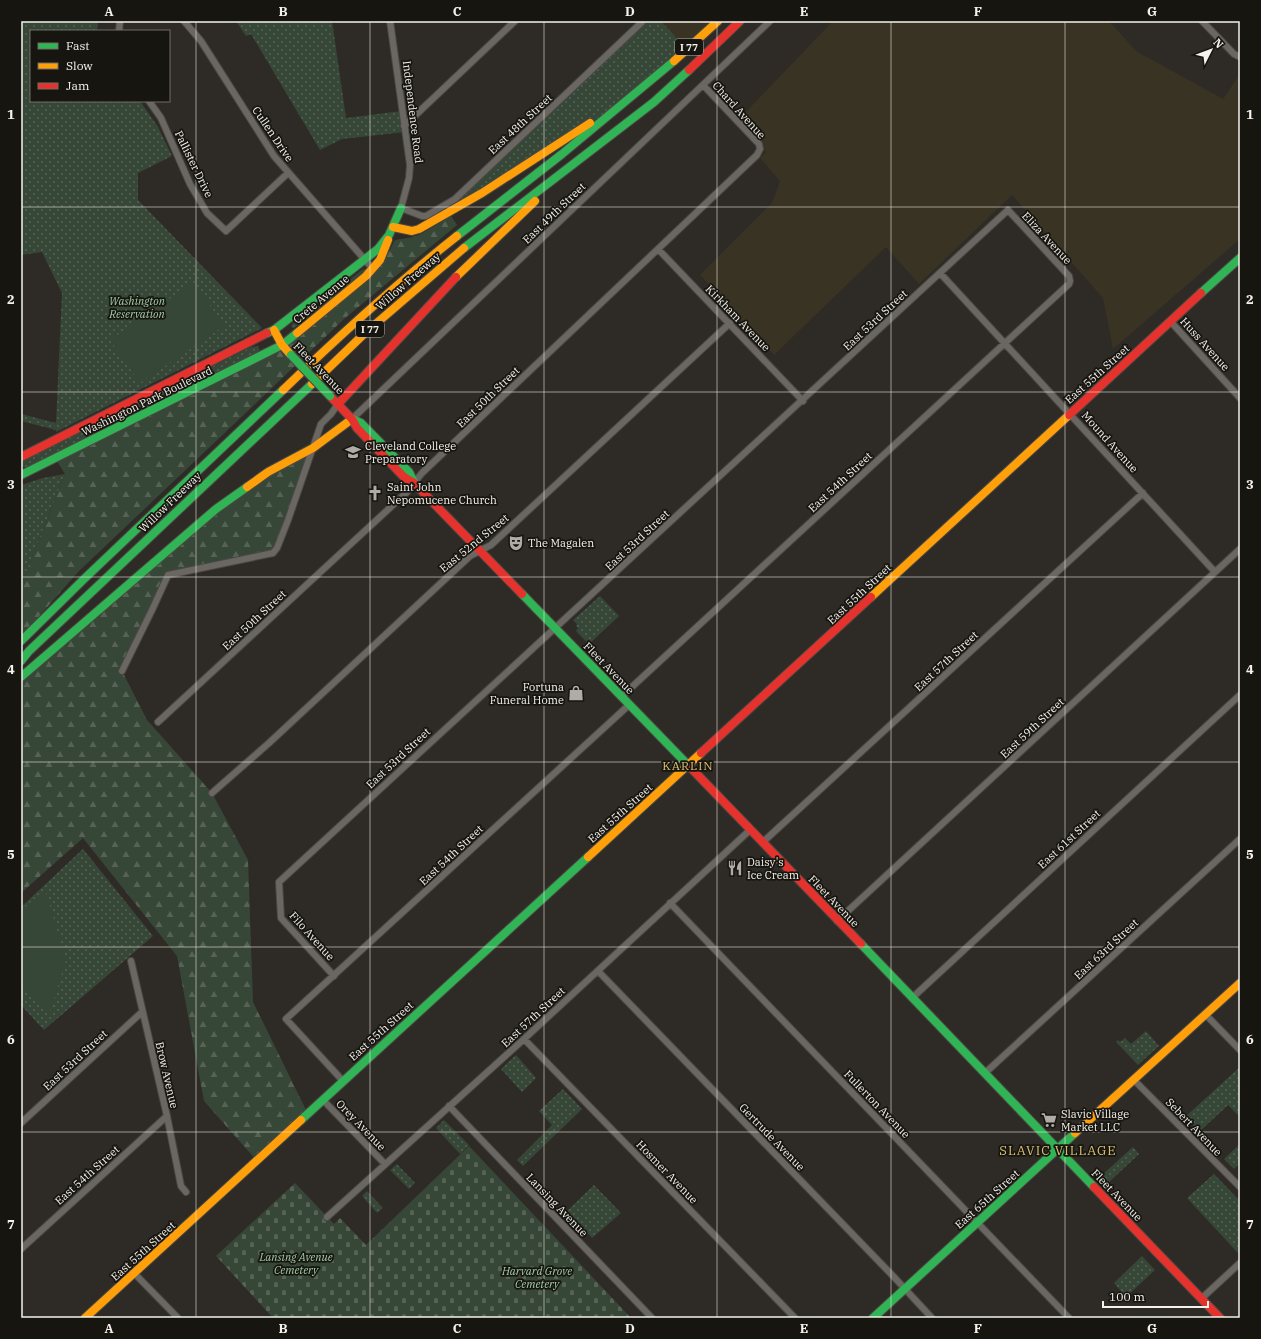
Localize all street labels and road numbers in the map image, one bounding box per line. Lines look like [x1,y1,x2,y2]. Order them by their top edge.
road number: I 77 [675,39,703,55]
street label: Independence Road [400,60,426,164]
street label: Chard Avenue [709,78,769,142]
street label: East 48th Street [485,91,555,157]
street label: Cullen Drive [249,104,297,164]
street label: Pallister Drive [172,128,216,200]
street label: East 49th Street [520,179,589,247]
street label: Eliza Avenue [1019,209,1075,267]
street label: Willow Freeway [373,249,443,313]
street label: Crete Avenue [290,271,352,326]
street label: Kirkham Avenue [703,282,773,354]
street label: East 53rd Street [840,287,910,353]
street label: Huss Avenue [1177,314,1233,374]
road number: I 77 [356,321,384,337]
street label: Fleet Avenue [291,339,347,397]
street label: East 55th Street [1062,341,1132,407]
street label: Washington Park Boulevard [79,363,215,439]
street label: East 50th Street [454,363,523,431]
street label: Mound Avenue [1079,409,1141,476]
street label: East 54th Street [805,449,875,515]
street label: Willow Freeway [136,469,204,535]
street label: East 53rd Street [602,507,672,573]
street label: East 52nd Street [437,511,512,575]
street label: East 55th Street [824,561,894,627]
street label: East 50th Street [219,587,289,653]
street label: East 57th Street [911,628,981,694]
street label: Fleet Avenue [581,639,637,697]
street label: East 59th Street [997,695,1067,761]
street label: East 53rd Street [363,725,433,791]
street label: East 55th Street [585,780,655,846]
street label: East 61st Street [1035,806,1103,872]
street label: East 54th Street [416,822,486,888]
street label: Fleet Avenue [806,872,862,930]
street label: Filo Avenue [286,909,338,963]
street label: East 63rd Street [1071,916,1141,982]
street label: East 57th Street [498,984,568,1050]
street label: East 55th Street [346,998,416,1064]
street label: East 53rd Street [40,1027,110,1093]
street label: Brow Avenue [153,1040,182,1110]
street label: Fullerton Avenue [841,1067,913,1141]
street label: Sebert Avenue [1163,1095,1225,1159]
street label: Orey Avenue [333,1097,389,1154]
street label: Gertrude Avenue [736,1100,808,1174]
street label: Hosmer Avenue [633,1137,701,1207]
street label: East 54th Street [52,1142,122,1208]
street label: East 65th Street [952,1166,1022,1232]
street label: Fleet Avenue [1089,1166,1145,1224]
street label: Lansing Avenue [523,1170,591,1240]
street label: East 55th Street [108,1218,178,1284]

